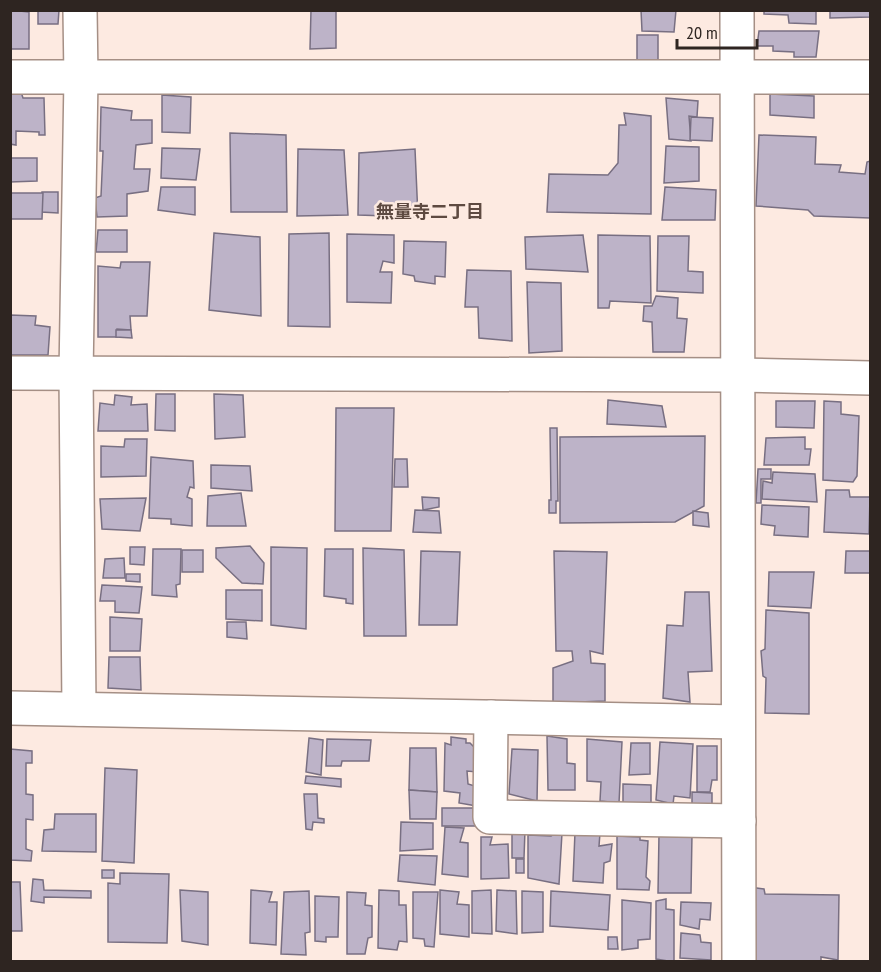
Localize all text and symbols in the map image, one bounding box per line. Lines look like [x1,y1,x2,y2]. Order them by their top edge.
scale bar [677,12,756,50]
text: 20 m [686,21,718,44]
district label: 無量寺二丁目 [376,200,484,223]

